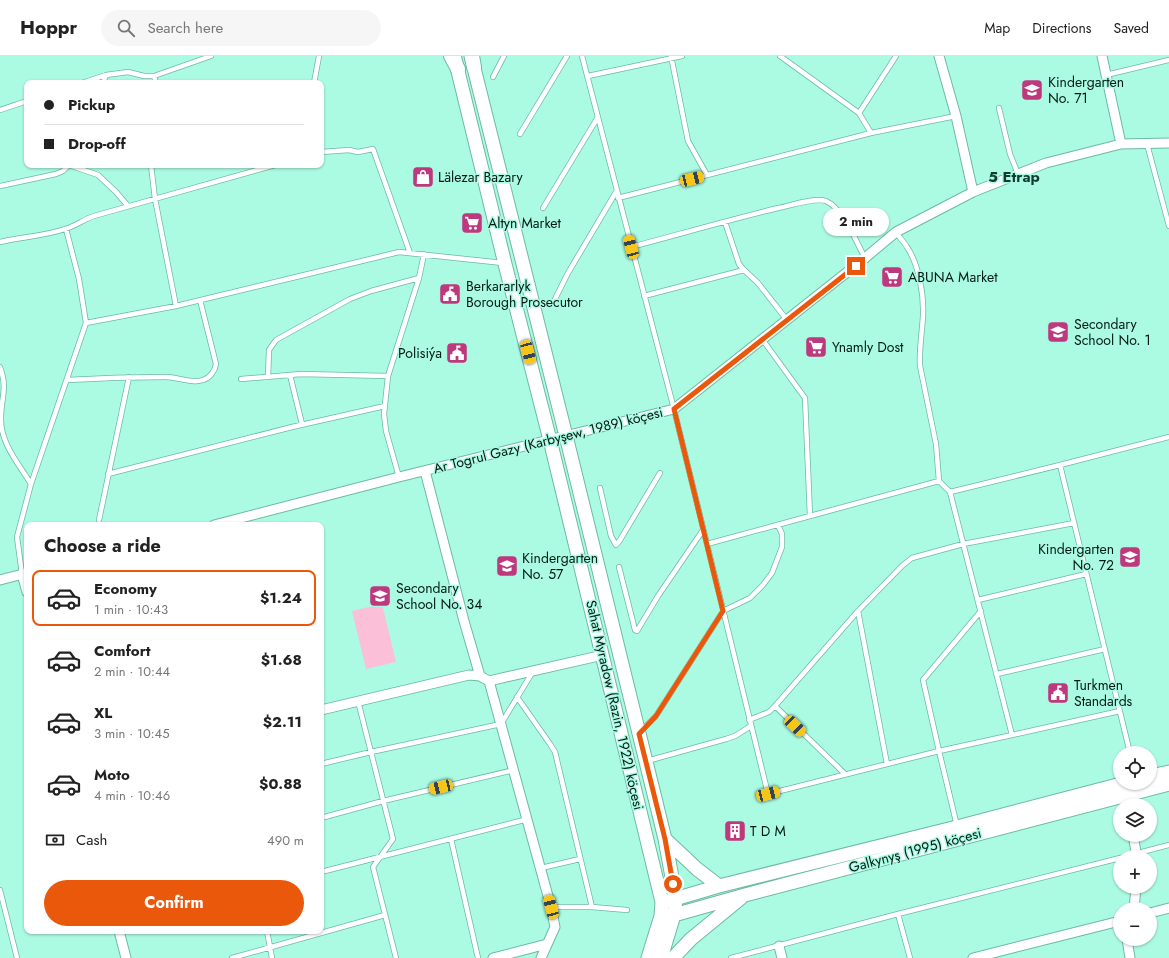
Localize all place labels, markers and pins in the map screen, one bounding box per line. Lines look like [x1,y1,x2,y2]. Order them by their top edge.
place label: Kindergarten No. 71 [1048,72,1124,108]
school or university icon: Kindergarten No. 71 [1019,77,1045,103]
shop icon: Lälezar Bazary [410,164,436,190]
place label: Lälezar Bazary [438,167,523,187]
supermarket icon: Altyn Market [459,210,485,236]
place label: Altyn Market [488,213,562,233]
supermarket icon: ABUNA Market [879,264,905,290]
place label: ABUNA Market [908,267,998,287]
place label: Berkararlyk Borough Prosecutor [466,276,583,312]
public building icon: Berkararlyk Borough Prosecutor [437,281,463,307]
place label: Secondary School No. 1 [1074,314,1151,350]
school or university icon: Secondary School No. 1 [1045,319,1071,345]
supermarket icon: Ynamly Dost [803,334,829,360]
place label: Ynamly Dost [832,337,904,357]
public building icon: Polisiýa [444,340,470,366]
place label: Polisiýa [398,343,442,363]
place label: Kindergarten No. 72 [1038,539,1114,575]
school or university icon: Kindergarten No. 72 [1117,544,1143,570]
place label: Kindergarten No. 57 [522,548,598,584]
school or university icon: Kindergarten No. 57 [494,553,520,579]
place label: Secondary School No. 34 [396,578,482,614]
school or university icon: Secondary School No. 34 [367,583,393,609]
place label: Turkmen Standards [1074,675,1133,711]
public building icon: Turkmen Standards [1045,680,1071,706]
building icon: T D M [722,818,748,844]
place label: T D M [750,821,786,841]

